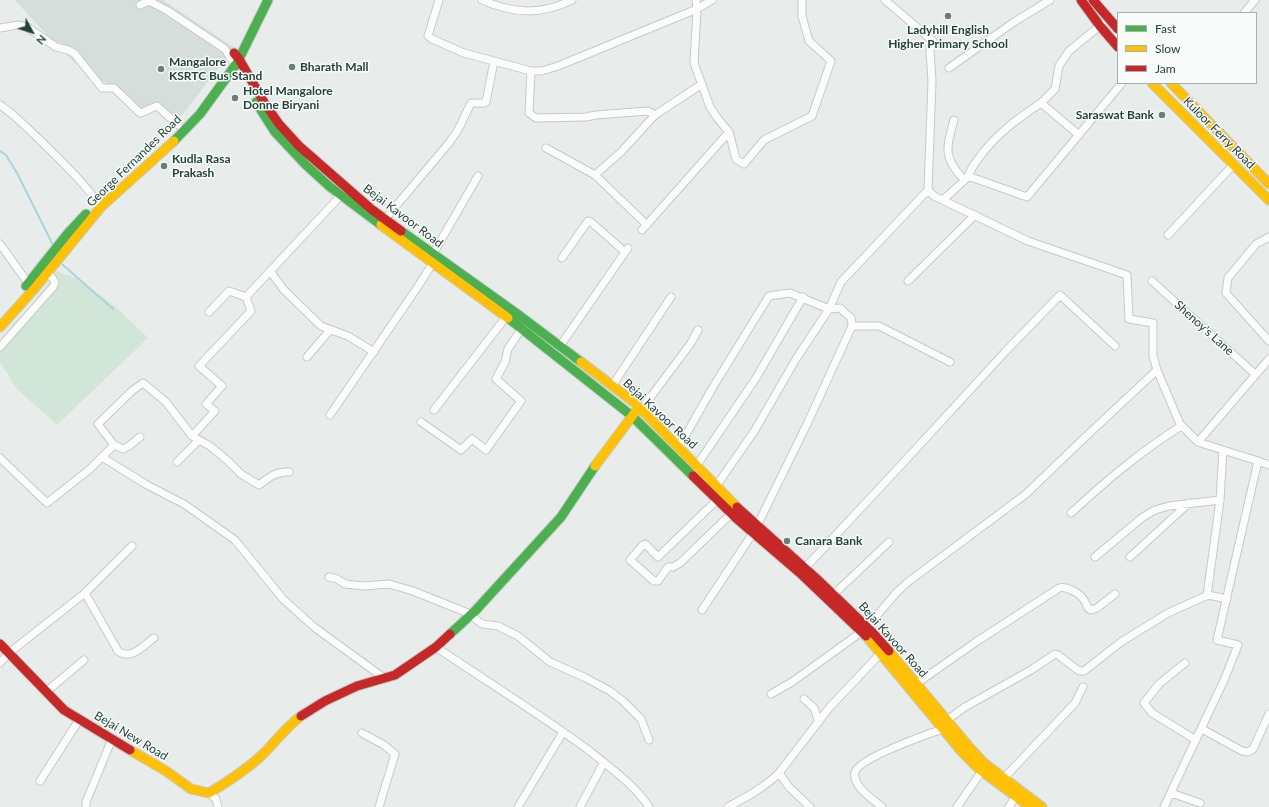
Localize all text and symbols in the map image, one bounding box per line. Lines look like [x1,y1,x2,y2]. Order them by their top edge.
marker: Ladyhill English Higher Primary School [943,11,953,21]
north arrow [12,12,52,52]
legend [1117,12,1257,84]
text: Fast [1155,21,1176,36]
place label: Ladyhill English Higher Primary School [888,23,1008,51]
text: N [34,33,49,47]
text: Slow [1155,41,1180,56]
place label: Mangalore KSRTC Bus Stand [169,55,262,83]
place label: Bharath Mall [300,60,368,74]
text: Jam [1155,61,1176,76]
marker: Bharath Mall [287,62,297,72]
marker: Mangalore KSRTC Bus Stand [156,64,166,74]
place label: Hotel Mangalore Donne Biryani [243,84,333,112]
marker: Hotel Mangalore Donne Biryani [230,93,240,103]
street label: Kuloor Ferry Road [1180,94,1258,172]
place label: Saraswat Bank [1076,108,1154,122]
marker: Saraswat Bank [1157,110,1167,120]
street label: George Fernandes Road [84,112,184,210]
place label: Kudla Rasa Prakash [172,152,231,180]
marker: Kudla Rasa Prakash [159,161,169,171]
street label: Bejai Kavoor Road [360,181,446,251]
street label: Shenoy's Lane [1171,298,1237,358]
street label: Bejai Kavoor Road [620,376,700,452]
place label: Canara Bank [795,534,862,548]
marker: Canara Bank [782,536,792,546]
street label: Bejai Kavoor Road [855,599,931,681]
street label: Bejai New Road [92,708,170,764]

